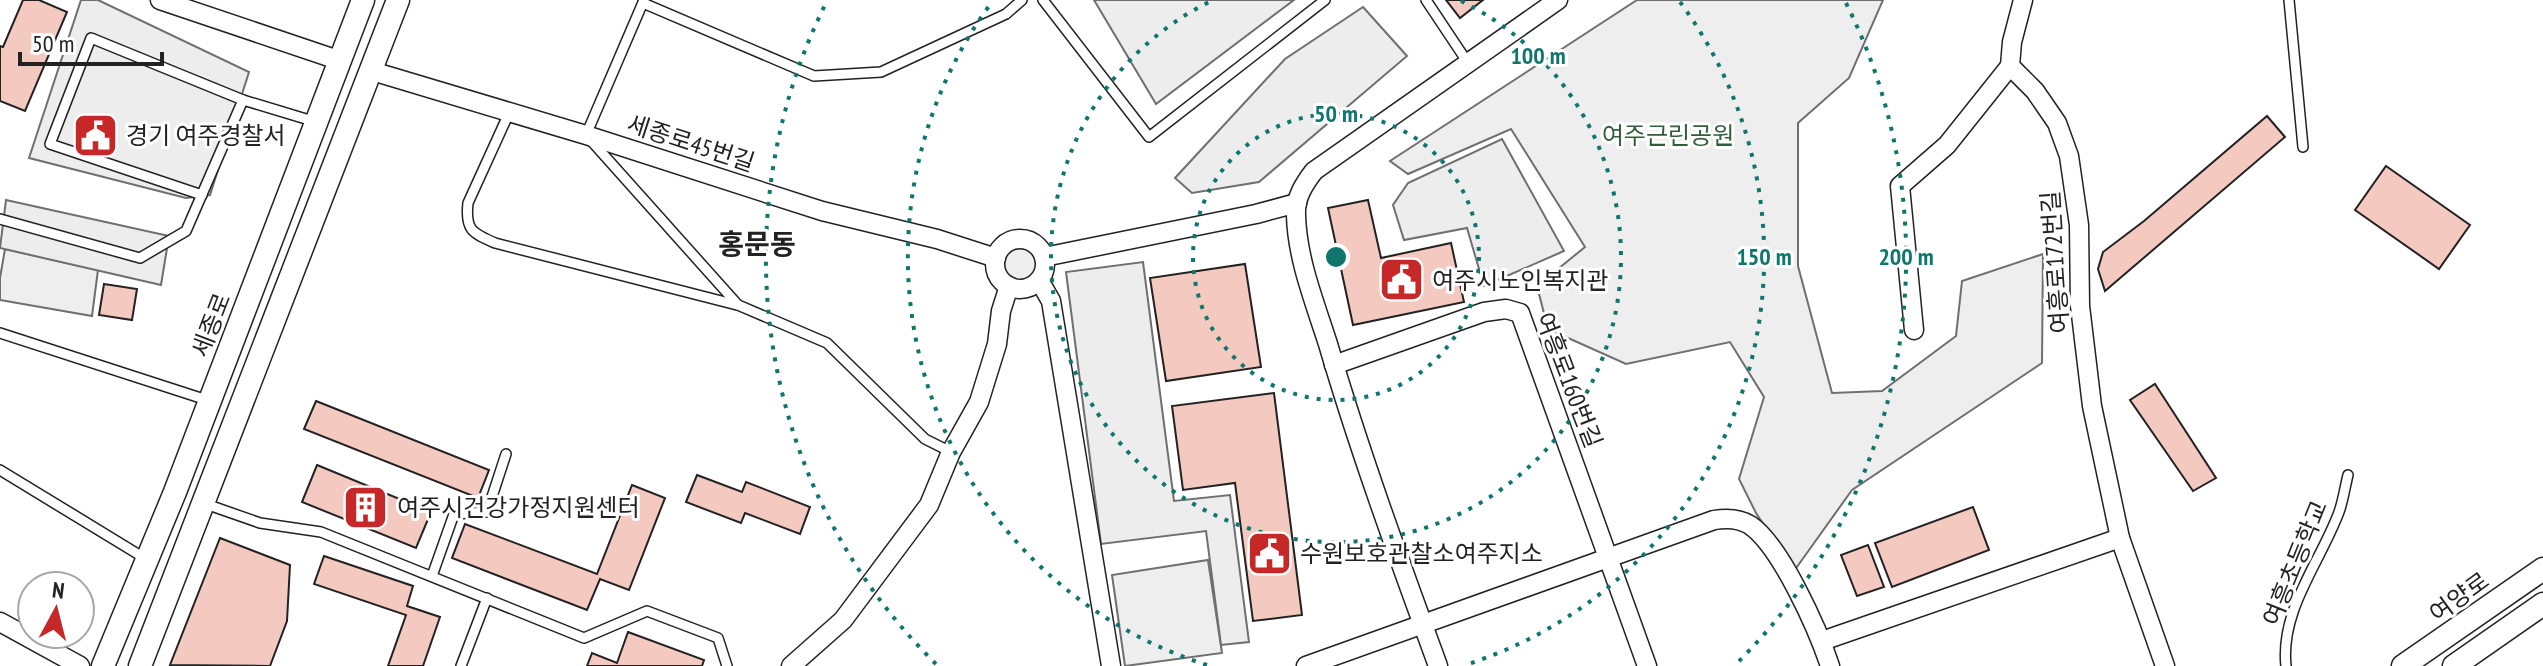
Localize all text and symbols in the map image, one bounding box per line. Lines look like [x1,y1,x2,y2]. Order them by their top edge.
scale bar [20,16,162,66]
text: 50 m [32,28,74,59]
text: 100 m [1510,40,1566,71]
text: 50 m [1314,98,1358,129]
street label: 세종로45번길 [623,108,759,178]
public building icon: 경기 여주경찰서 [71,111,119,159]
place label: 경기 여주경찰서 [126,120,286,151]
park label: 여주근린공원 [1602,120,1734,151]
street label: 여흥로172번길 [2035,190,2075,334]
district label: 홍문동 [718,225,796,262]
text: 150 m [1736,241,1792,272]
text: 200 m [1878,241,1934,272]
centre of rings [1322,243,1350,271]
public building icon: 여주시노인복지관 [1377,256,1425,304]
place label: 여주시노인복지관 [1432,265,1609,296]
street label: 세종로 [185,289,237,361]
street label: 여흥로160번길 [1529,308,1609,452]
building icon: 여주시건강가정지원센터 [342,483,390,531]
place label: 여주시건강가정지원센터 [397,492,640,523]
street label: 여흥초등학교 [2256,496,2334,630]
public building icon: 수원보호관찰소여주지소 [1245,529,1293,577]
place label: 수원보호관찰소여주지소 [1300,538,1543,569]
street label: 여양로 [2423,565,2495,629]
north arrow [16,570,96,650]
text: N [51,576,66,605]

